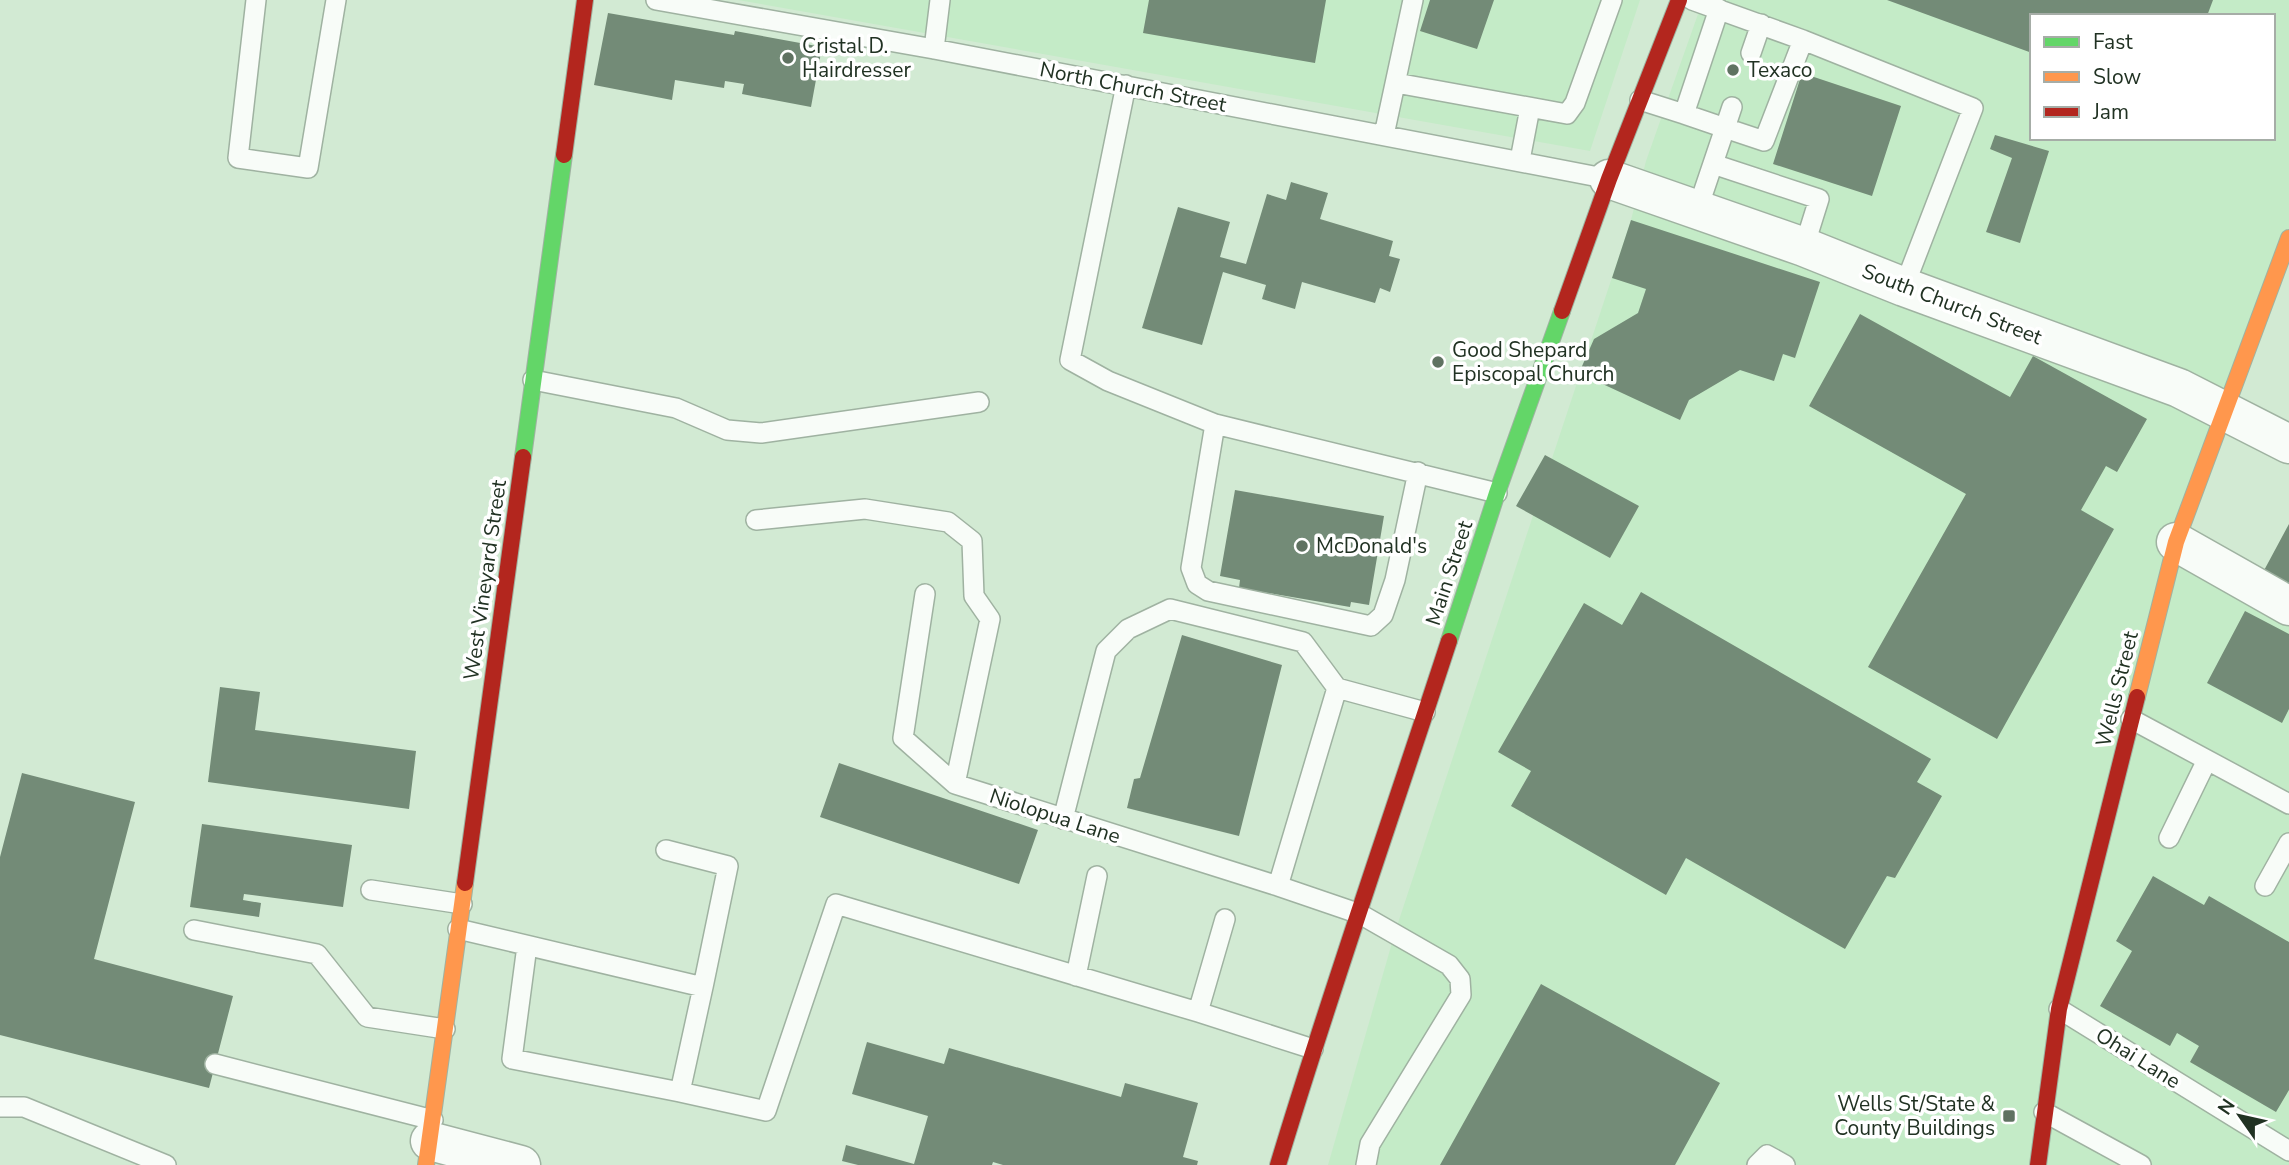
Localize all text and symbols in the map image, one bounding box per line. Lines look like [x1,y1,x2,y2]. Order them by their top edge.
legend [2030,14,2275,140]
text: Fast [2093,28,2133,56]
place label: Cristal D. Hairdresser [802,32,912,84]
marker: Cristal D. Hairdresser [780,50,796,66]
street label: North Church Street [1037,55,1229,119]
place label: Texaco [1747,56,1812,84]
marker: Texaco [1725,62,1741,78]
text: Slow [2093,63,2142,91]
text: Jam [2092,98,2129,126]
street label: South Church Street [1858,257,2047,351]
place label: Good Shepard Episcopal Church [1452,336,1615,388]
marker: Good Shepard Episcopal Church [1430,354,1446,370]
street label: West Vineyard Street [457,477,513,682]
street label: Main Street [1419,516,1479,629]
place label: McDonald's [1316,532,1427,560]
marker: McDonald's [1294,538,1310,554]
street label: Wells Street [2089,628,2145,750]
street label: Niolopua Lane [986,782,1124,850]
street label: Ohai Lane [2090,1021,2186,1095]
north arrow [2205,1081,2275,1151]
place label: Wells St/State & County Buildings [1834,1090,1995,1142]
text: N [2212,1094,2241,1120]
marker: Wells St/State & County Buildings [2001,1108,2017,1124]

